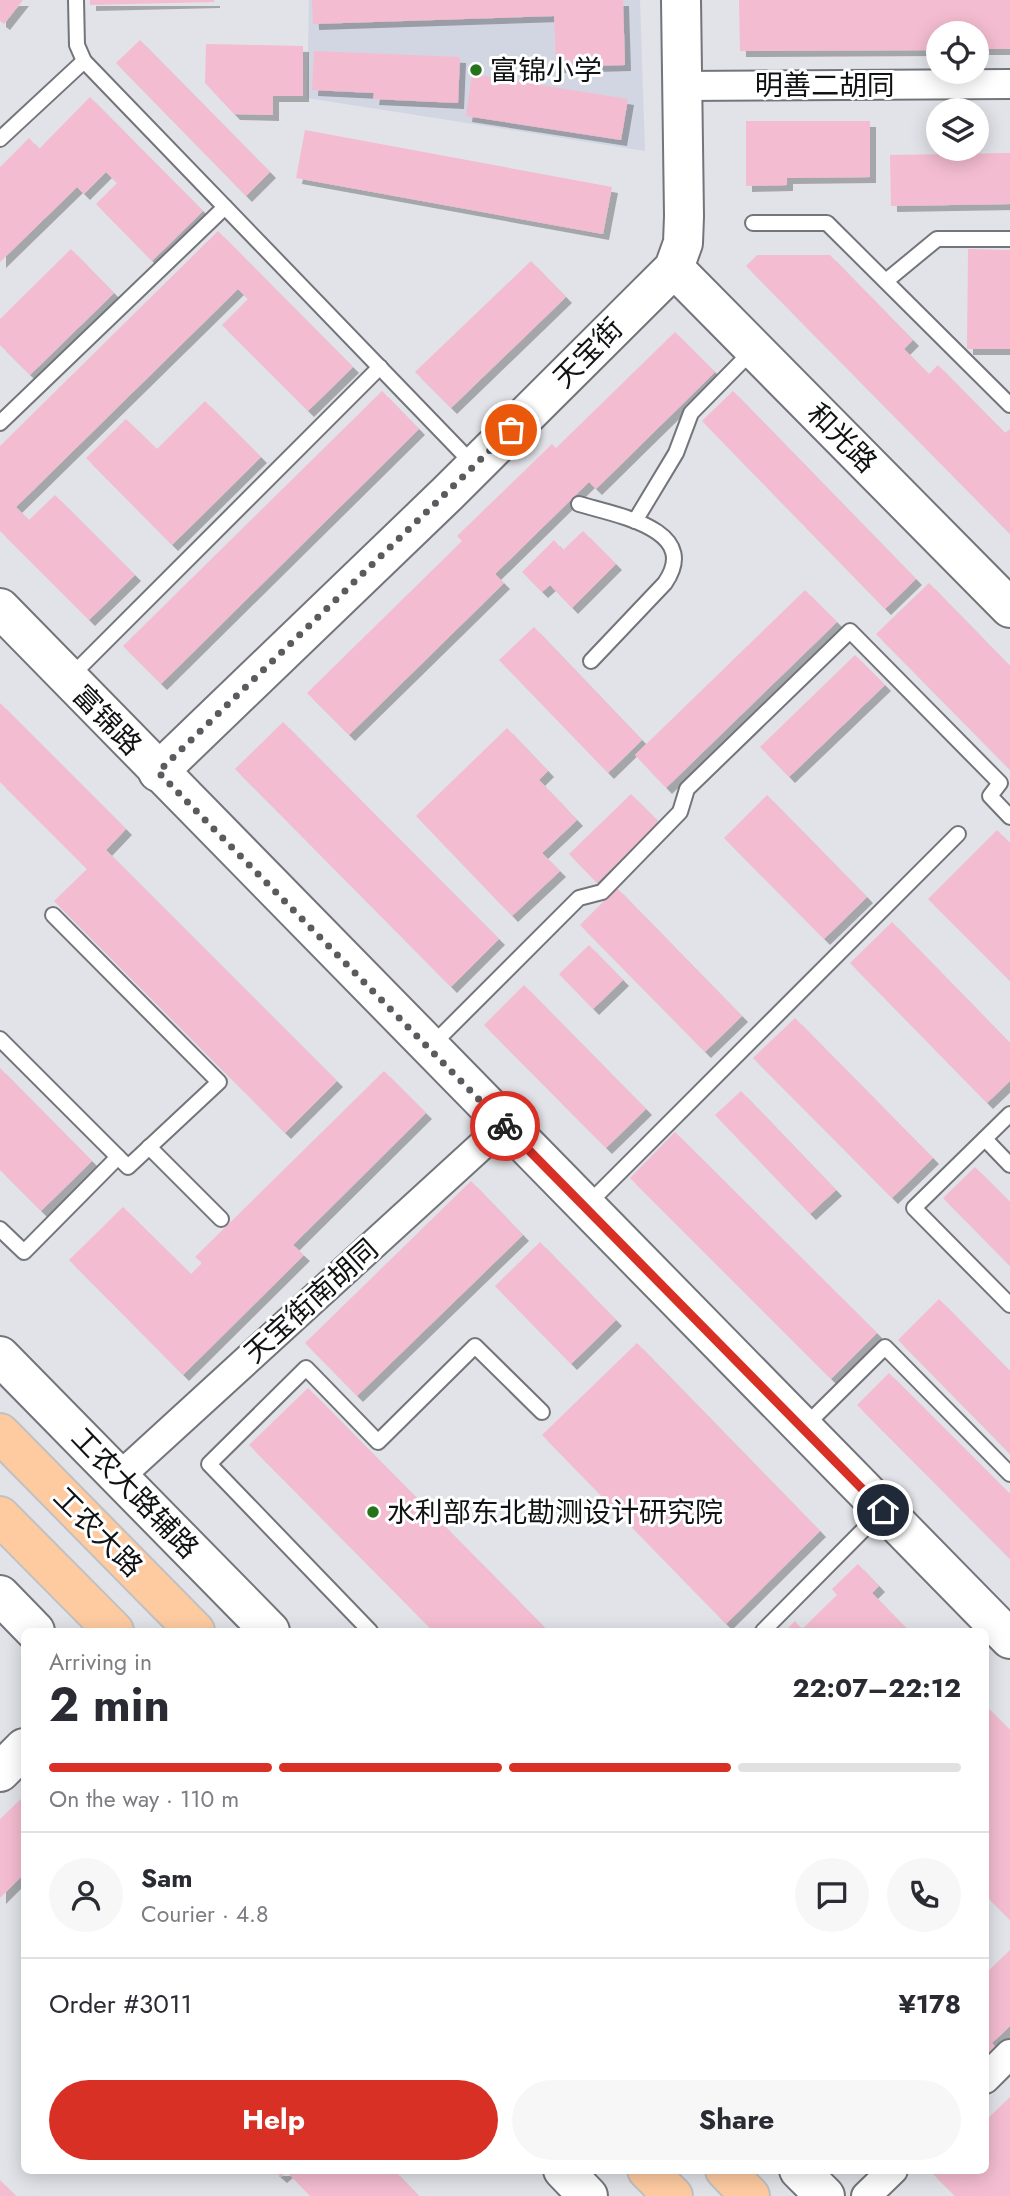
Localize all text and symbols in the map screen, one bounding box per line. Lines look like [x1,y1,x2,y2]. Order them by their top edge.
map controls [926,21,989,161]
button: locate [926,21,989,84]
place label: 富锦小学 [490,50,602,91]
marker: 富锦小学 [468,62,484,78]
street label: 明善二胡同 [755,65,895,106]
button: layers [926,98,989,161]
street label: 天宝街 [544,309,632,397]
street label: 和光路 [798,394,886,482]
pin [481,400,541,460]
icon: bag [492,411,530,449]
street label: 富锦路 [63,676,151,764]
courier [470,1091,540,1161]
icon: bike [486,1107,524,1145]
street label: 天宝街南胡同 [235,1230,387,1372]
street label: 工农大路辅路 [65,1421,205,1565]
pin [853,1480,913,1540]
street label: 工农大路 [47,1481,149,1583]
icon: home [864,1491,902,1529]
place label: 水利部东北勘测设计研究院 [387,1492,723,1533]
marker: 水利部东北勘测设计研究院 [365,1504,381,1520]
text: Arriving in [49,1645,152,1679]
text: 22:07–22:12 [792,1669,961,1707]
text: 2 min [49,1672,170,1738]
text: On the way · 110 m [49,1782,239,1816]
button: person [49,1858,123,1932]
button: chat [795,1858,869,1932]
button: phone [887,1858,961,1932]
text: Sam [141,1859,193,1897]
text: Courier · 4.8 [141,1897,269,1931]
text: Order #3011 [49,1985,192,2023]
text: ¥178 [898,1985,961,2023]
button: Help [49,2080,498,2160]
button: Share [512,2080,961,2160]

